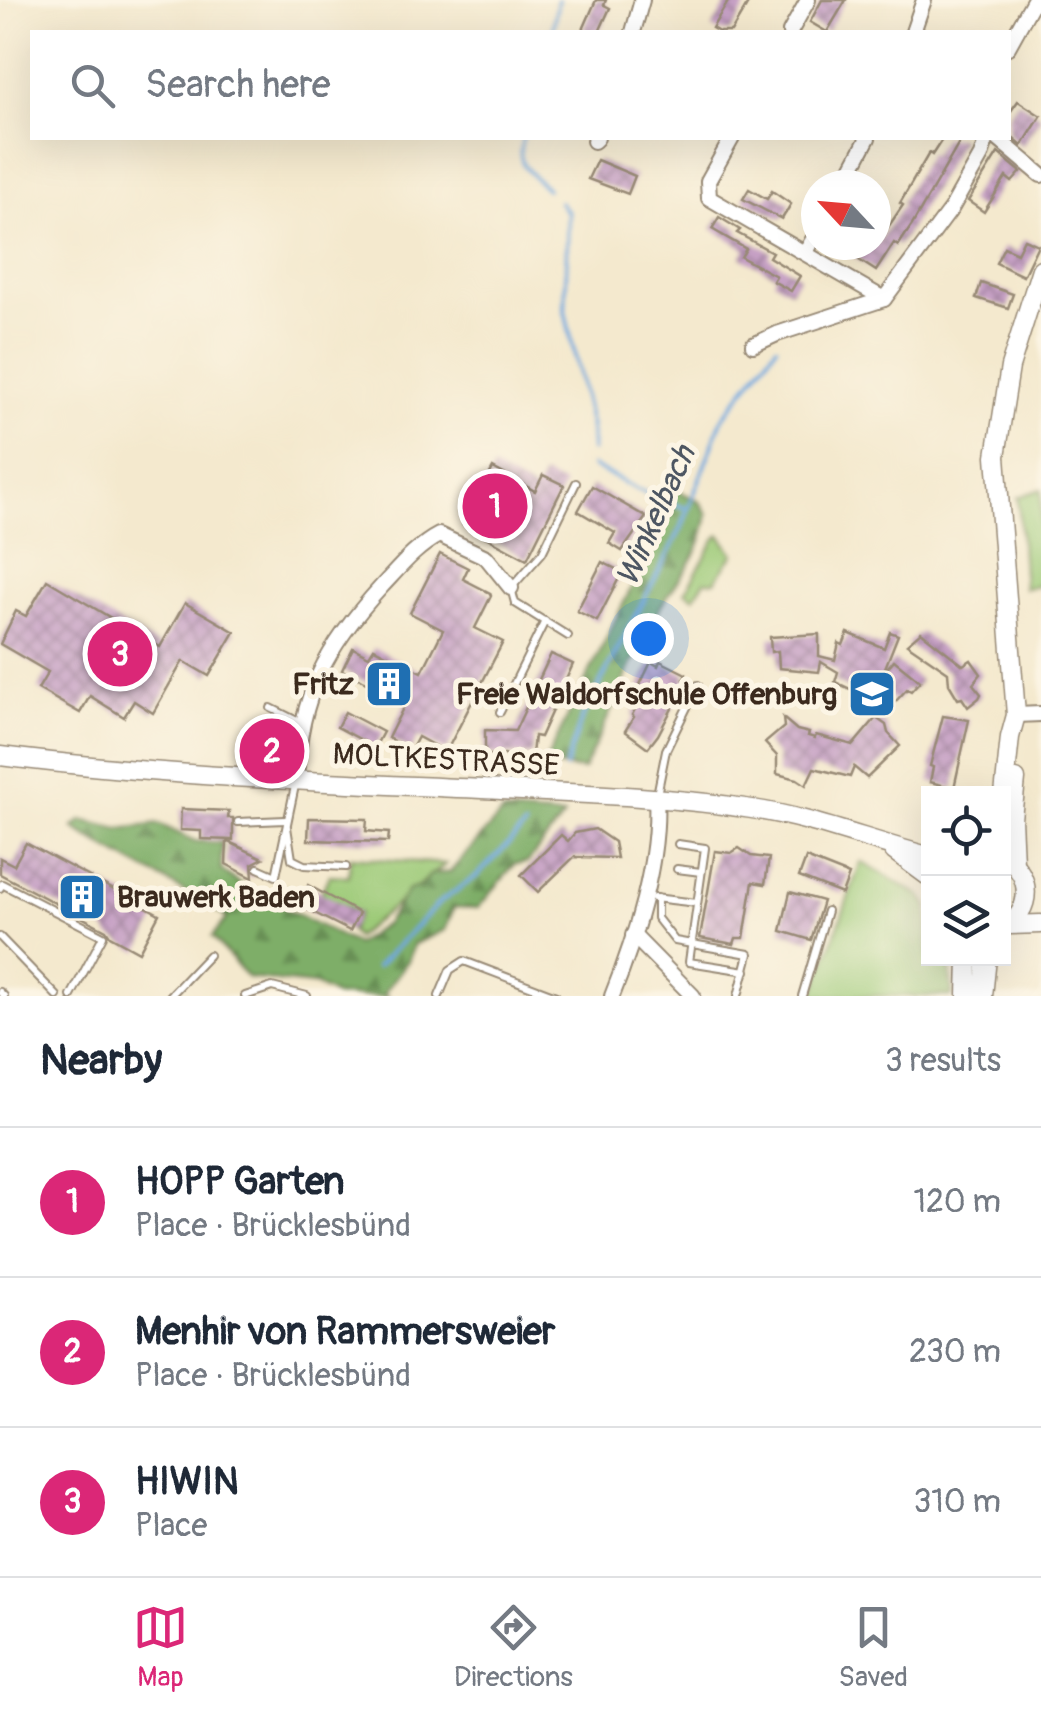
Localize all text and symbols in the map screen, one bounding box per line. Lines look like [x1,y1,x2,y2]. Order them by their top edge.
search box [30,30,1011,140]
icon: search [65,58,120,113]
text: Search here [145,61,331,109]
north arrow [801,170,891,260]
water label: Winkelbach [607,438,705,592]
pin: 1 [462,468,528,544]
your location [623,613,674,664]
pin: 3 [88,616,152,692]
building icon: Fritz [363,658,415,710]
place label: Fritz [292,666,354,703]
school or university icon: Freie Waldorfschule Offenburg [846,668,898,720]
place label: Freie Waldorfschule Offenburg [456,676,837,713]
pin: 2 [240,714,304,788]
street label: MOLTKESTRASSE [332,736,560,784]
map controls [921,786,1011,966]
button: locate [921,786,1011,876]
building icon: Brauwerk Baden [56,871,108,923]
button: layers [921,876,1011,966]
place label: Brauwerk Baden [117,879,315,916]
text: Nearby [40,1035,162,1087]
text: 3 results [885,1041,1001,1081]
text: HOPP Garten [135,1158,345,1206]
text: 1 [66,1182,79,1222]
text: 120 m [913,1182,1001,1222]
text: Place · Brücklesbünd [135,1206,411,1246]
text: Menhir von Rammersweier [135,1308,555,1356]
text: 2 [64,1332,81,1372]
text: 230 m [909,1332,1001,1372]
text: Place · Brücklesbünd [135,1356,411,1396]
text: HIWIN [135,1458,239,1506]
text: 3 [64,1482,81,1522]
text: 310 m [913,1482,1001,1522]
text: Place [135,1506,207,1546]
tab: Map [133,1600,188,1695]
tab: Directions [454,1600,573,1695]
tab: Saved [839,1600,908,1695]

